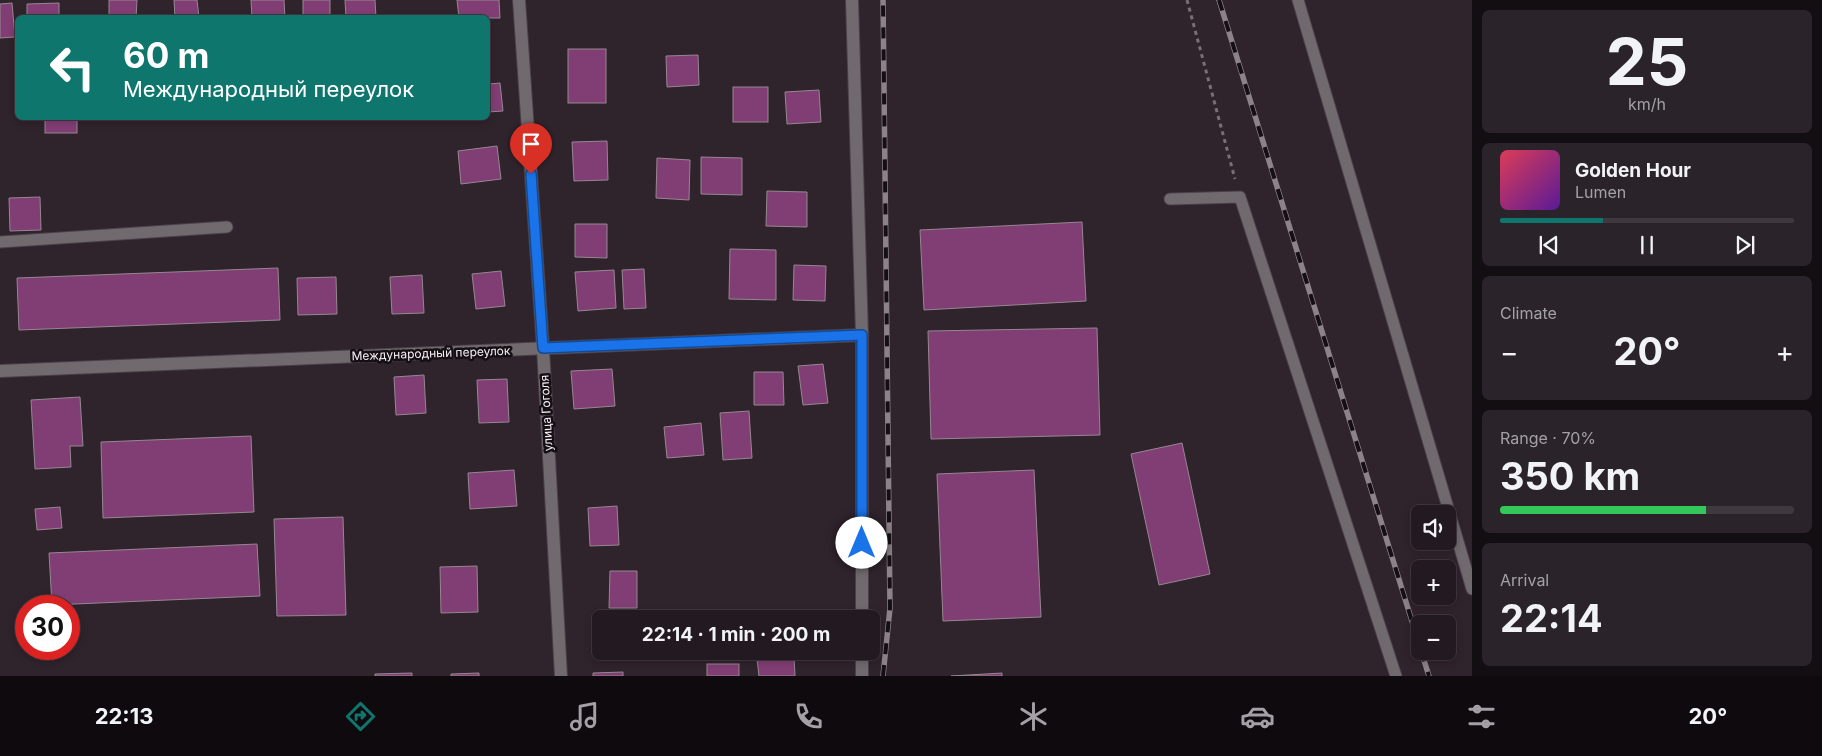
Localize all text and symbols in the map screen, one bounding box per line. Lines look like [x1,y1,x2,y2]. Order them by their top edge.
text: 25 [1606,22,1688,101]
text: 60 m [123,34,210,76]
icon: left [40,35,105,100]
text: Международный переулок [123,76,414,102]
text: km/h [1628,94,1666,114]
pin [510,123,552,174]
icon: arrive [517,130,545,158]
text: Golden Hour [1575,159,1691,182]
text: Lumen [1575,182,1626,202]
icon: previous [1535,231,1563,259]
icon: pause [1633,231,1661,259]
icon: next [1731,231,1759,259]
text: Climate [1500,303,1557,323]
text: 20° [1613,328,1681,374]
text: − [1500,335,1519,369]
text: + [1775,335,1794,369]
street label: Международный переулок [351,343,511,363]
street label: улица Гоголя [537,374,555,452]
text: Range · 70% [1500,428,1596,448]
text: 350 km [1500,453,1640,499]
map controls [1411,505,1456,660]
button: sound [1411,505,1456,550]
position arrow [835,516,887,568]
button: + [1411,560,1456,605]
text: Arrival [1500,570,1549,590]
speed limit sign: 30 [15,595,80,660]
text: 22:14 [1500,595,1603,641]
button: − [1411,615,1456,660]
text: 22:14 · 1 min · 200 m [642,623,830,646]
icon: directions [343,699,378,734]
icon: music [567,699,602,734]
icon: phone [791,699,826,734]
icon: climate [1016,699,1051,734]
icon: car [1240,699,1275,734]
icon: filters [1464,699,1499,734]
text: 22:13 [95,703,153,729]
text: 20° [1688,703,1727,729]

